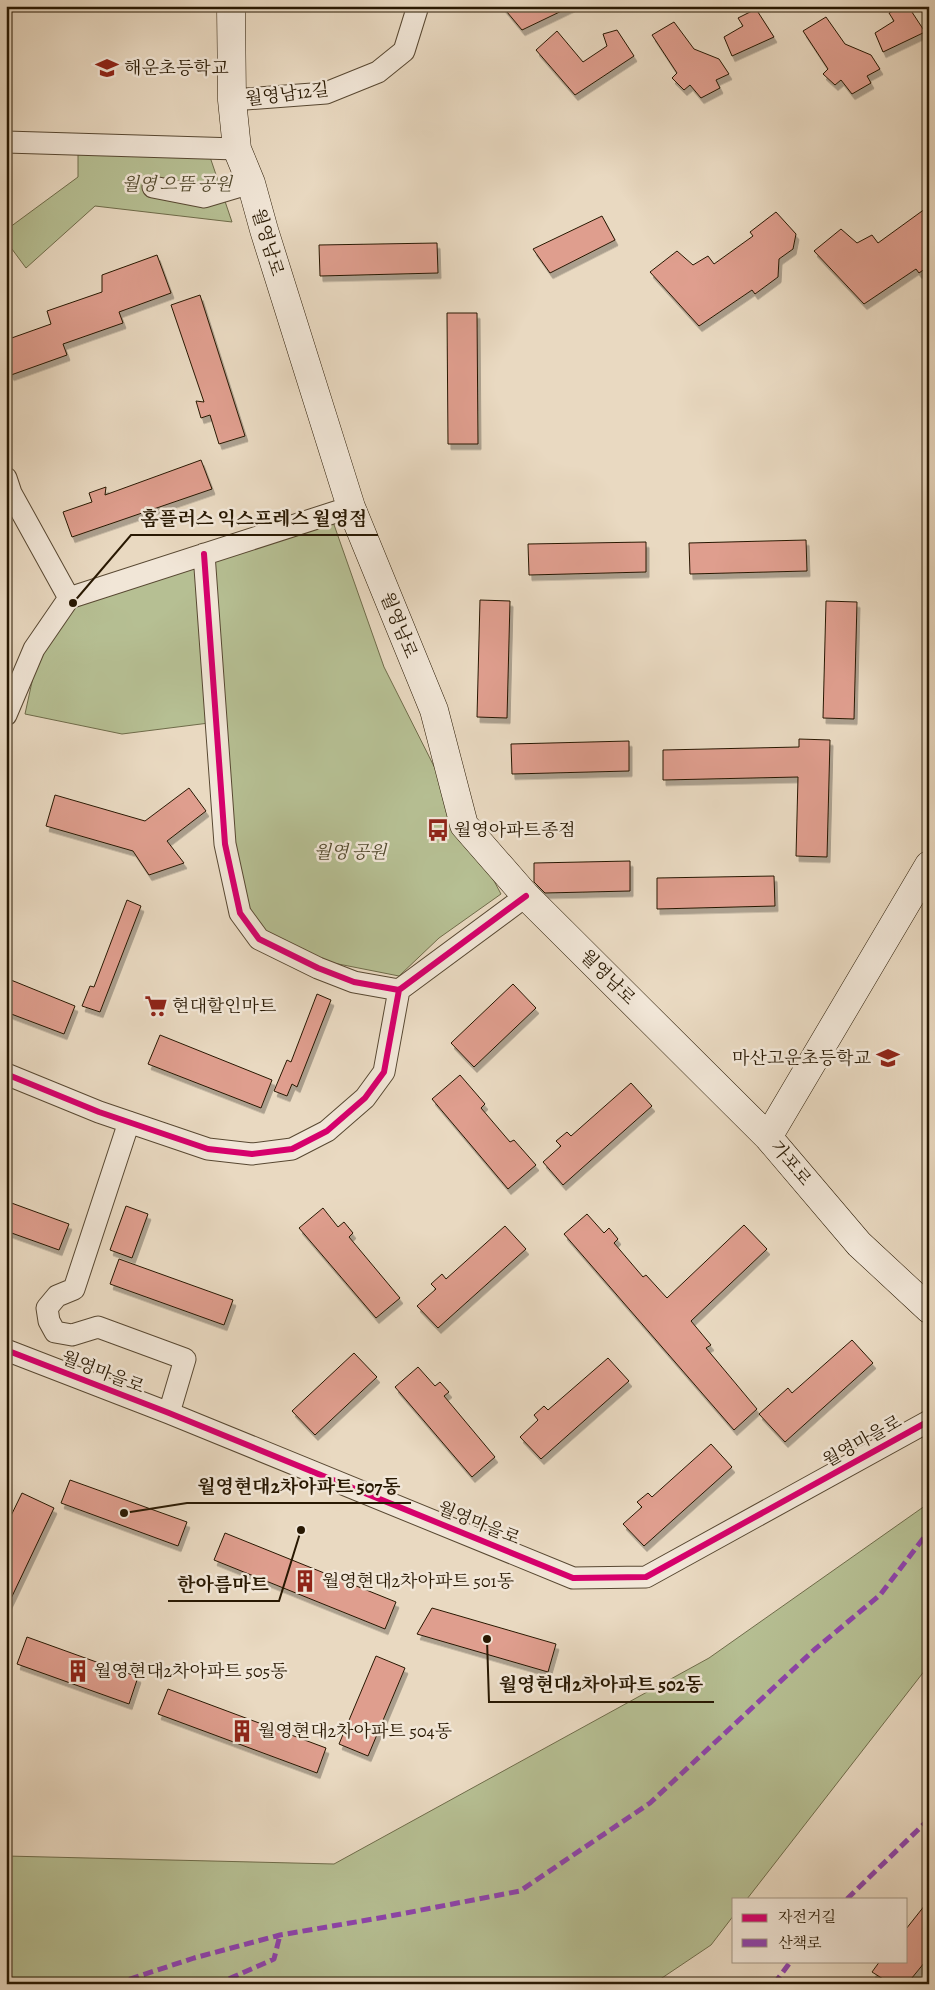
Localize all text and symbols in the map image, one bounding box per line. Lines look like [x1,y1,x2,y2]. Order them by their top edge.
school or university icon: 해운초등학교 [94,55,120,81]
place label: 해운초등학교 [124,56,229,80]
street label: 월영남12길 [244,77,330,111]
park label: 월영 으뜸 공원 [122,172,234,196]
street label: 월영남로 [246,205,290,279]
callout: 홈플러스 익스프레스 월영점 [131,501,378,535]
text: 홈플러스 익스프레스 월영점 [141,506,367,532]
street label: 월영남로 [375,588,423,662]
bus stop icon: 월영아파트종점 [425,817,451,843]
place label: 월영아파트종점 [454,818,576,842]
park label: 월영 공원 [314,840,388,864]
street label: 월영남로 [575,944,641,1010]
supermarket icon: 현대할인마트 [143,993,169,1019]
place label: 현대할인마트 [172,994,277,1018]
school or university icon: 마산고운초등학교 [875,1045,901,1071]
place label: 마산고운초등학교 [732,1046,872,1070]
street label: 가포로 [765,1135,817,1191]
street label: 월영마을로 [58,1345,148,1399]
street label: 월영마을로 [818,1409,906,1473]
callout: 월영현대2차아파트 507동 [187,1469,411,1503]
text: 월영현대2차아파트 507동 [197,1474,401,1500]
street label: 월영마을로 [434,1496,524,1550]
callout: 한아름마트 [168,1567,279,1601]
building icon: 월영현대2차아파트 501동 [292,1568,318,1594]
place label: 월영현대2차아파트 501동 [322,1569,514,1593]
text: 한아름마트 [177,1572,270,1598]
building icon: 월영현대2차아파트 505동 [65,1658,91,1684]
place label: 월영현대2차아파트 505동 [94,1659,288,1683]
callout: 월영현대2차아파트 502동 [489,1668,714,1702]
text: 월영현대2차아파트 502동 [499,1672,703,1698]
building icon: 월영현대2차아파트 504동 [229,1718,255,1744]
place label: 월영현대2차아파트 504동 [258,1719,452,1743]
legend [732,1898,908,1962]
text: 자전거길 [778,1907,836,1927]
text: 산책로 [778,1933,822,1953]

